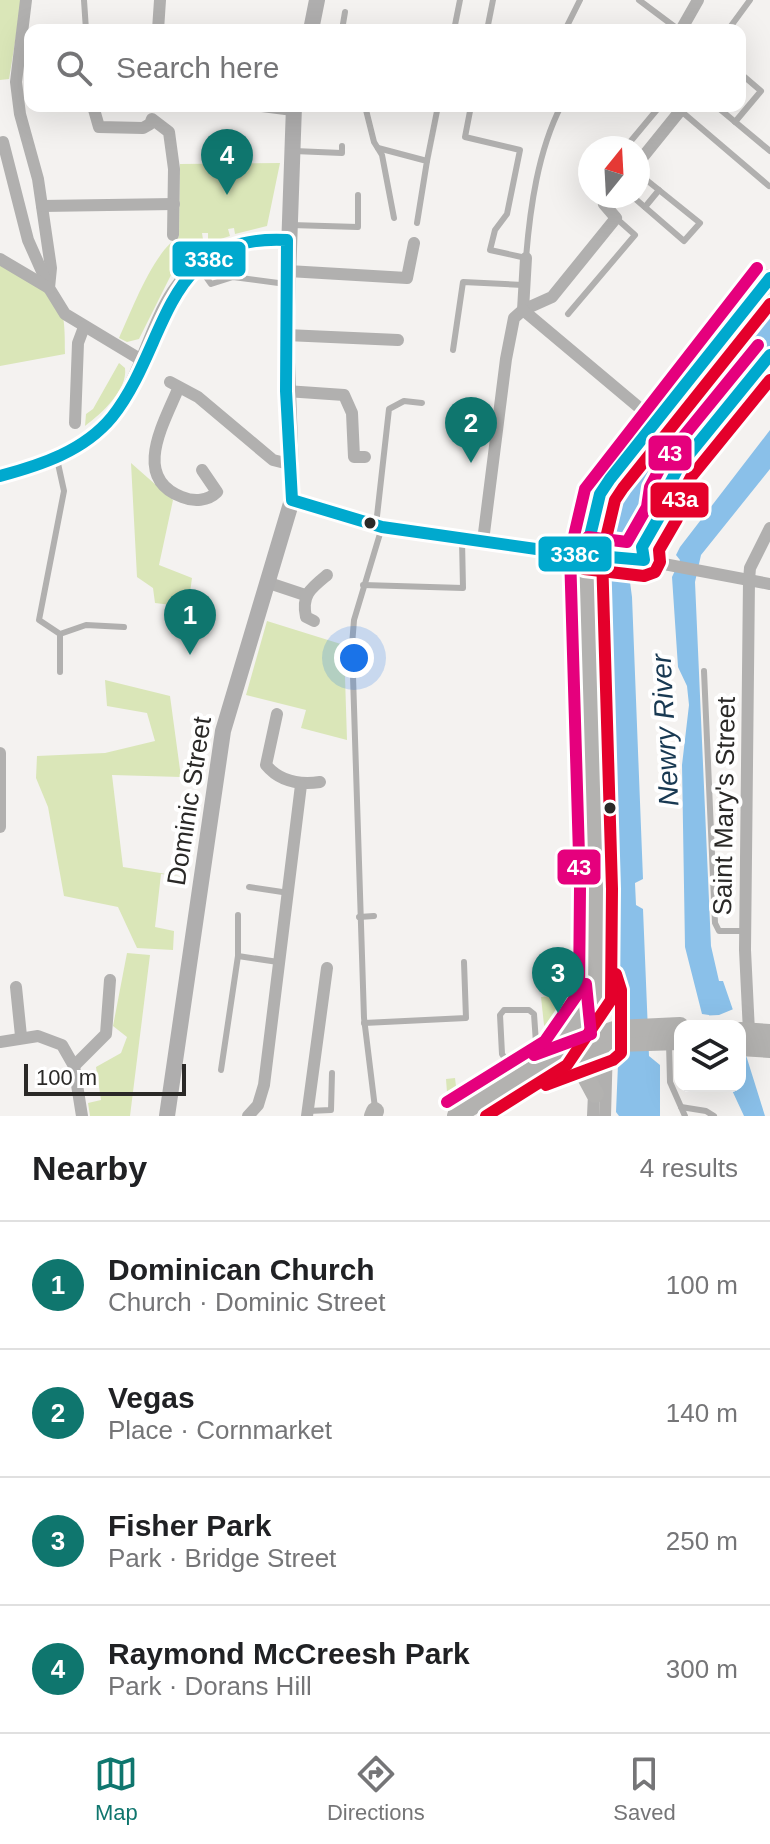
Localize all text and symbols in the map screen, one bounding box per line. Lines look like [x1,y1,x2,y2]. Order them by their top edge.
search box [24,24,746,112]
icon: search [52,46,96,90]
text: Search here [116,51,279,84]
pin: 4 [201,129,253,195]
north arrow [578,136,650,208]
line badge: 338c [171,240,247,278]
text: 338c [185,247,233,272]
pin: 2 [445,397,497,463]
line badge: 43 [647,434,693,472]
text: 43 [658,441,682,466]
line badge: 43a [649,481,710,519]
text: 43a [662,487,699,512]
unlabelled marker [362,515,378,531]
line badge: 338c [537,535,613,573]
text: 338c [551,542,599,567]
pin: 1 [164,589,216,655]
your location [334,638,374,678]
water label: Newry River [645,651,684,807]
street label: Saint Mary's Street [707,696,741,916]
street label: Dominic Street [161,714,217,888]
unlabelled marker [602,800,618,816]
line badge: 43 [556,848,602,886]
text: 43 [567,855,591,880]
pin: 3 [532,947,584,1013]
map controls [674,1020,746,1092]
button: layers [674,1020,746,1092]
scale bar [24,1060,186,1096]
text: 100 m [36,1065,97,1090]
text: Nearby [32,1149,147,1187]
text: 4 results [640,1153,738,1183]
text: Dominican Church [108,1253,375,1286]
text: 1 [51,1270,65,1300]
text: 100 m [666,1270,738,1300]
text: Church · Dominic Street [108,1287,385,1317]
text: Vegas [108,1381,195,1414]
text: 2 [51,1398,65,1428]
text: 140 m [666,1398,738,1428]
text: Place · Cornmarket [108,1415,332,1445]
text: Fisher Park [108,1509,271,1542]
text: 3 [51,1526,65,1556]
text: 250 m [666,1526,738,1556]
text: Park · Bridge Street [108,1543,336,1573]
text: Raymond McCreesh Park [108,1637,470,1670]
text: 4 [51,1654,65,1684]
text: 300 m [666,1654,738,1684]
text: Park · Dorans Hill [108,1671,312,1701]
tab: Map [94,1752,138,1826]
tab: Directions [327,1752,425,1826]
tab: Saved [613,1752,676,1826]

